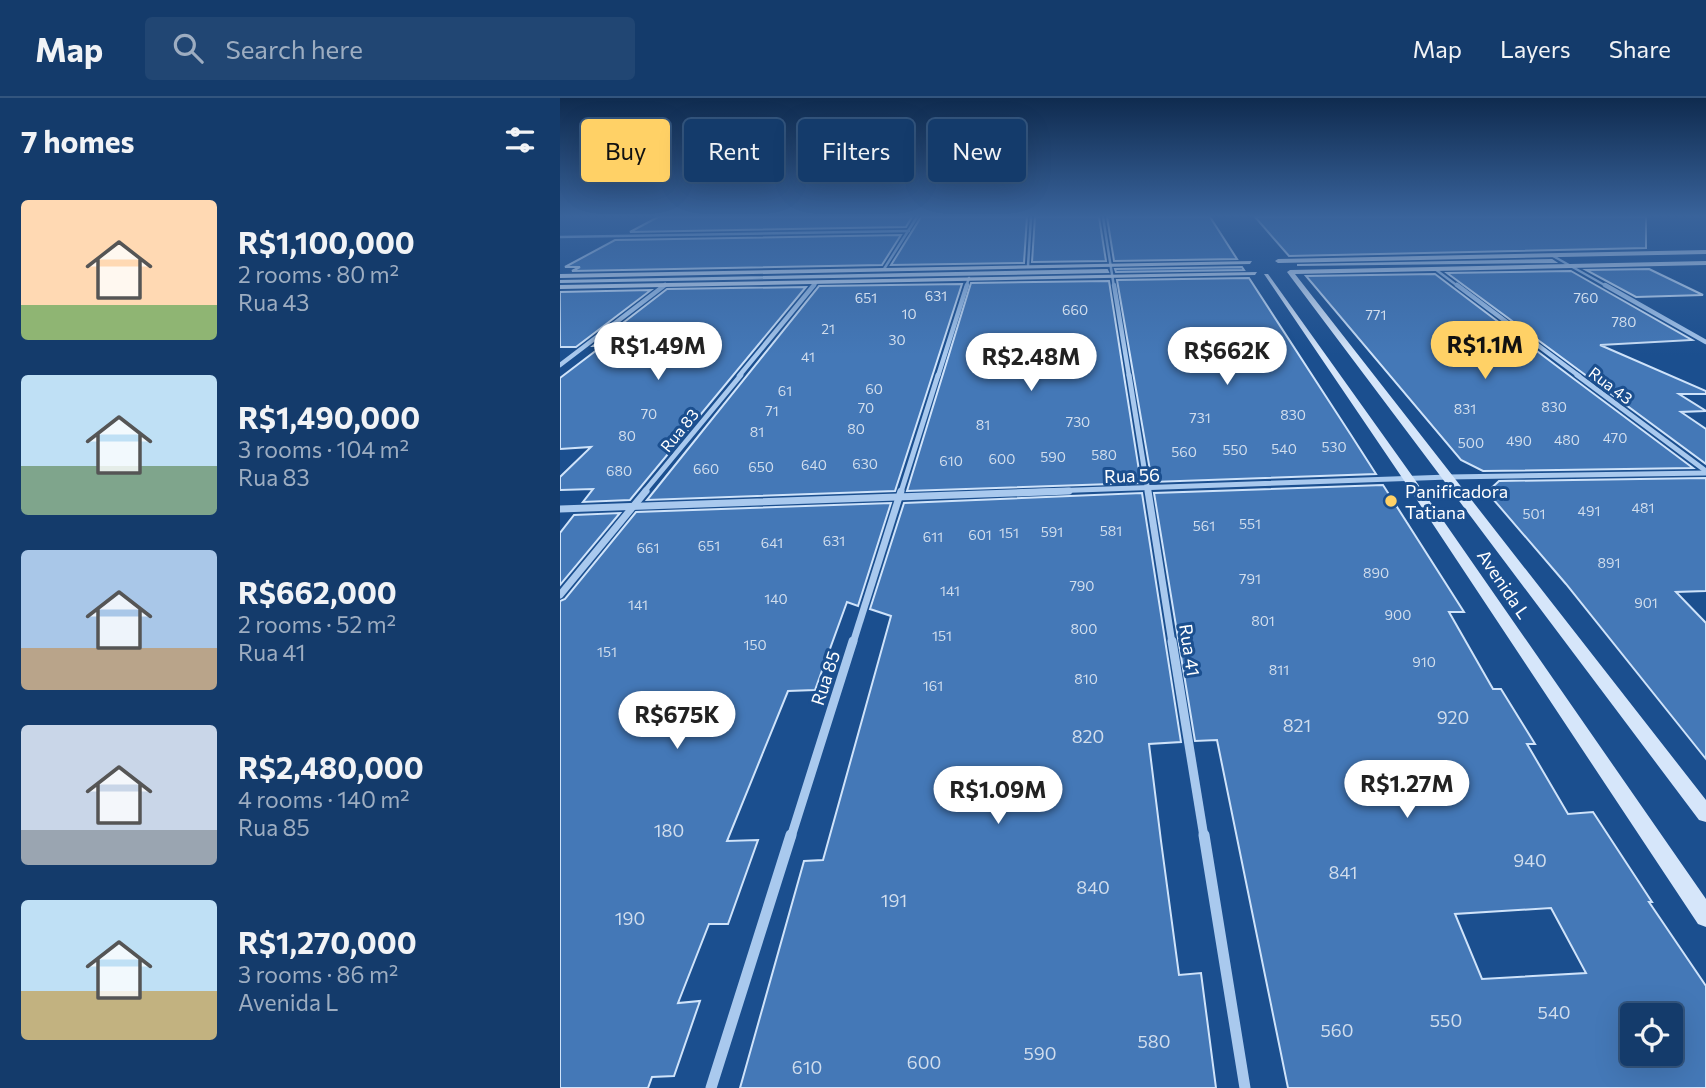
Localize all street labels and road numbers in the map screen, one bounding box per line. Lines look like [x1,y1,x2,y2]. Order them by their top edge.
street label: Rua 43 [1585,362,1637,408]
street label: Rua 83 [656,405,702,455]
street label: Rua 56 [1104,463,1160,487]
street label: Avenida L [1473,545,1535,623]
street label: Rua 41 [1175,622,1205,678]
street label: Rua 85 [806,648,844,708]

